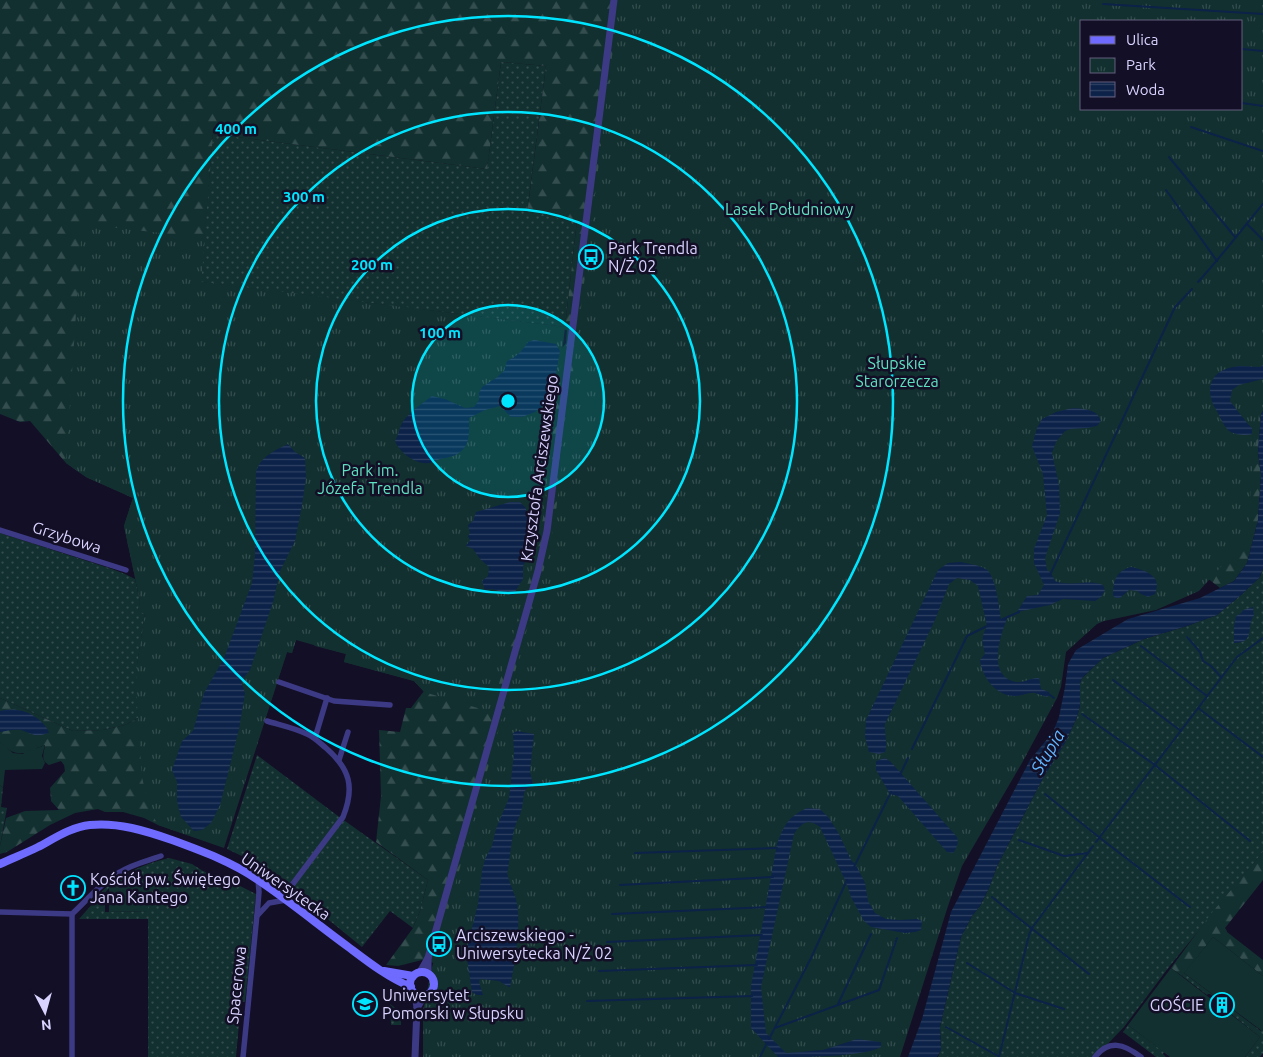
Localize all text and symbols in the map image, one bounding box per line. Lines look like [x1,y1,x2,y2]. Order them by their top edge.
legend [1080,20,1243,110]
text: Ulica [1126,31,1158,48]
text: Park [1126,56,1156,73]
text: Woda [1126,81,1165,98]
text: 400 m [215,120,257,137]
text: 300 m [283,188,325,205]
park label: Lasek Południowy [725,200,853,218]
place label: Park Trendla N/Ż 02 [608,239,698,275]
bus stop icon: Park Trendla N/Ż 02 [578,244,604,270]
text: 200 m [351,256,393,273]
text: 100 m [419,324,461,341]
park label: Słupskie Starorzecza [855,354,939,390]
street label: Krzysztofa Arciszewskiego [517,374,561,562]
centre of rings [499,392,517,410]
park label: Park im. Józefa Trendla [317,461,423,497]
street label: Grzybowa [30,517,104,557]
water label: Słupia [1026,726,1068,778]
street label: Uniwersytecka [238,849,334,923]
place label: Kościół pw. Świętego Jana Kantego [90,869,241,906]
church icon: Kościół pw. Świętego Jana Kantego [60,875,86,901]
place label: Arciszewskiego - Uniwersytecka N/Ż 02 [456,926,613,962]
bus stop icon: Arciszewskiego - Uniwersytecka N/Ż 02 [426,931,452,957]
street label: Spacerowa [223,945,249,1025]
place label: Uniwersytet Pomorski w Słupsku [382,986,524,1022]
north arrow [20,987,70,1037]
school or university icon: Uniwersytet Pomorski w Słupsku [352,991,378,1017]
building icon: GOŚCIE [1209,992,1235,1018]
place label: GOŚCIE [1150,995,1204,1014]
text: N [40,1016,52,1033]

